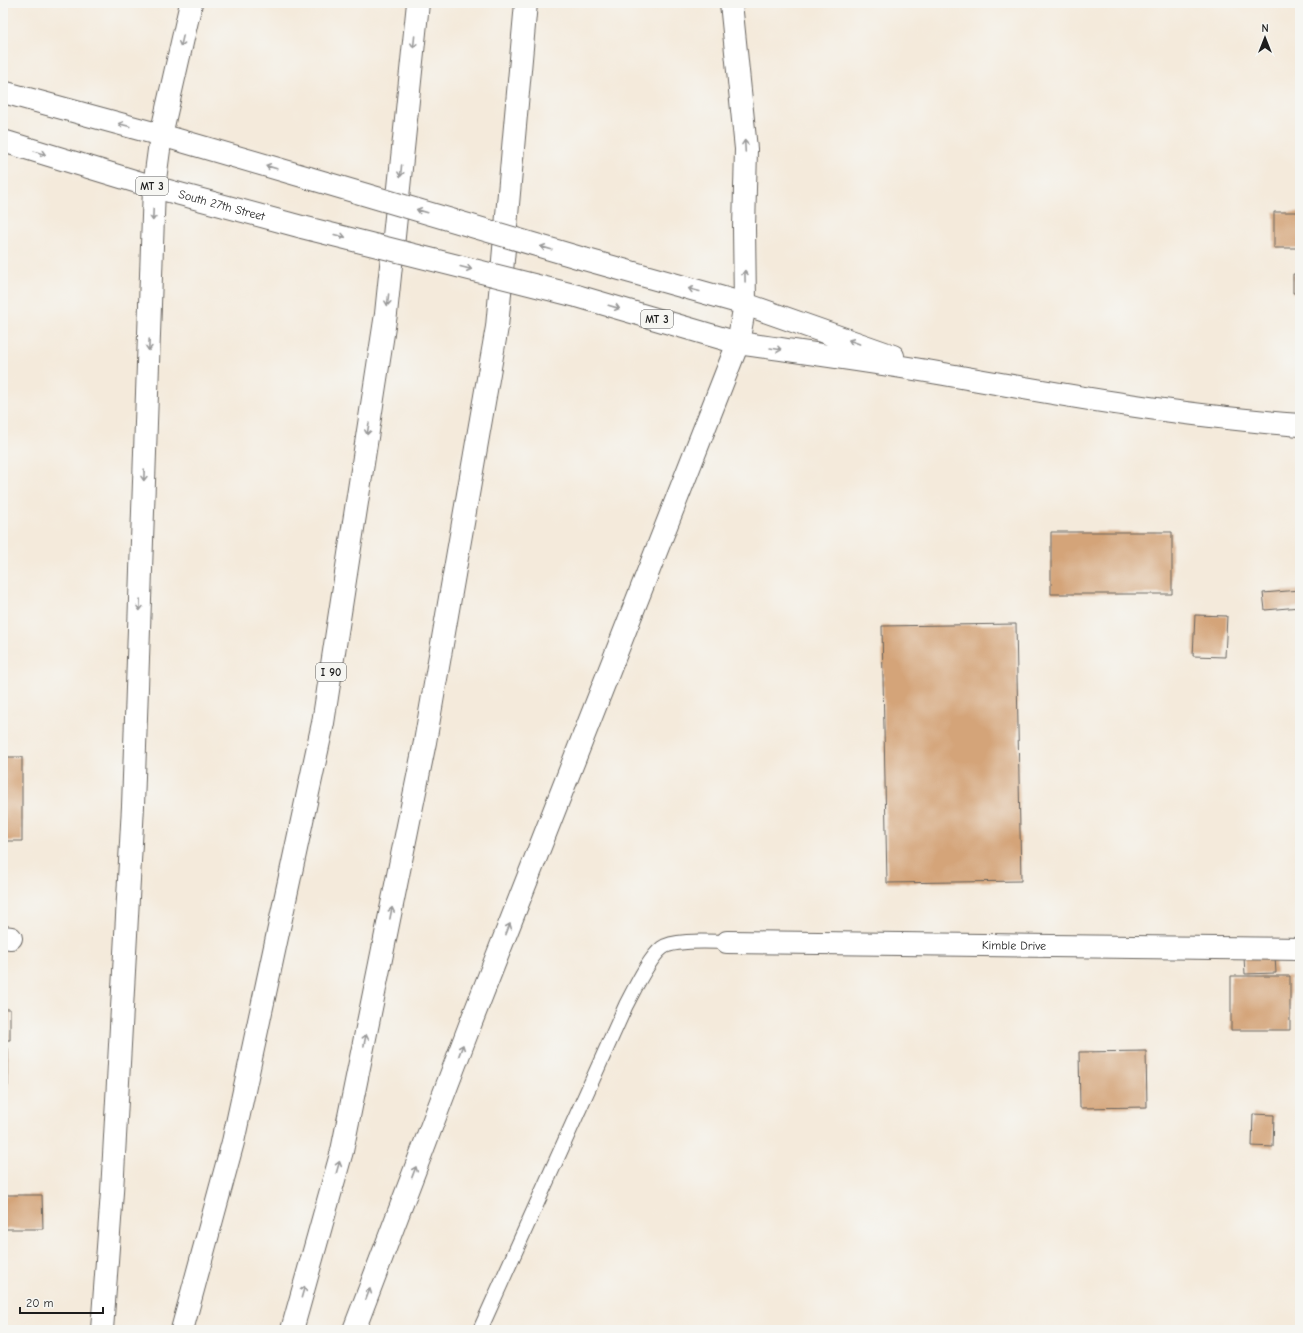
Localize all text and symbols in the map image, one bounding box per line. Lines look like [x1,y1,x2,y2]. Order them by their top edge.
north arrow [1245,18,1285,58]
text: N [1261,22,1269,35]
one-way arrow [178,34,186,47]
one-way arrow [410,35,418,48]
one-way arrow [118,120,131,128]
one-way arrow [741,140,749,153]
one-way arrow [34,150,47,157]
one-way arrow [265,163,278,170]
one-way arrow [397,164,405,177]
road number: MT 3 [136,177,168,195]
street label: South 27th Street [177,187,267,224]
one-way arrow [415,207,428,214]
one-way arrow [149,208,157,221]
one-way arrow [334,233,347,240]
one-way arrow [540,244,553,251]
one-way arrow [460,265,473,272]
one-way arrow [741,270,749,283]
one-way arrow [688,286,701,293]
one-way arrow [384,293,391,306]
one-way arrow [607,303,620,311]
road number: MT 3 [641,310,673,328]
one-way arrow [145,338,152,351]
one-way arrow [848,338,860,346]
one-way arrow [769,345,782,353]
one-way arrow [364,422,372,435]
one-way arrow [140,468,148,481]
one-way arrow [136,598,143,611]
road number: I 90 [316,663,346,681]
one-way arrow [387,907,395,920]
one-way arrow [504,924,512,936]
street label: Kimble Drive [982,938,1046,953]
one-way arrow [361,1034,369,1047]
one-way arrow [457,1045,465,1057]
one-way arrow [335,1161,342,1174]
one-way arrow [411,1166,419,1178]
one-way arrow [300,1286,307,1299]
one-way arrow [365,1288,373,1300]
scale bar [20,1289,103,1315]
text: 20 m [26,1296,54,1310]

